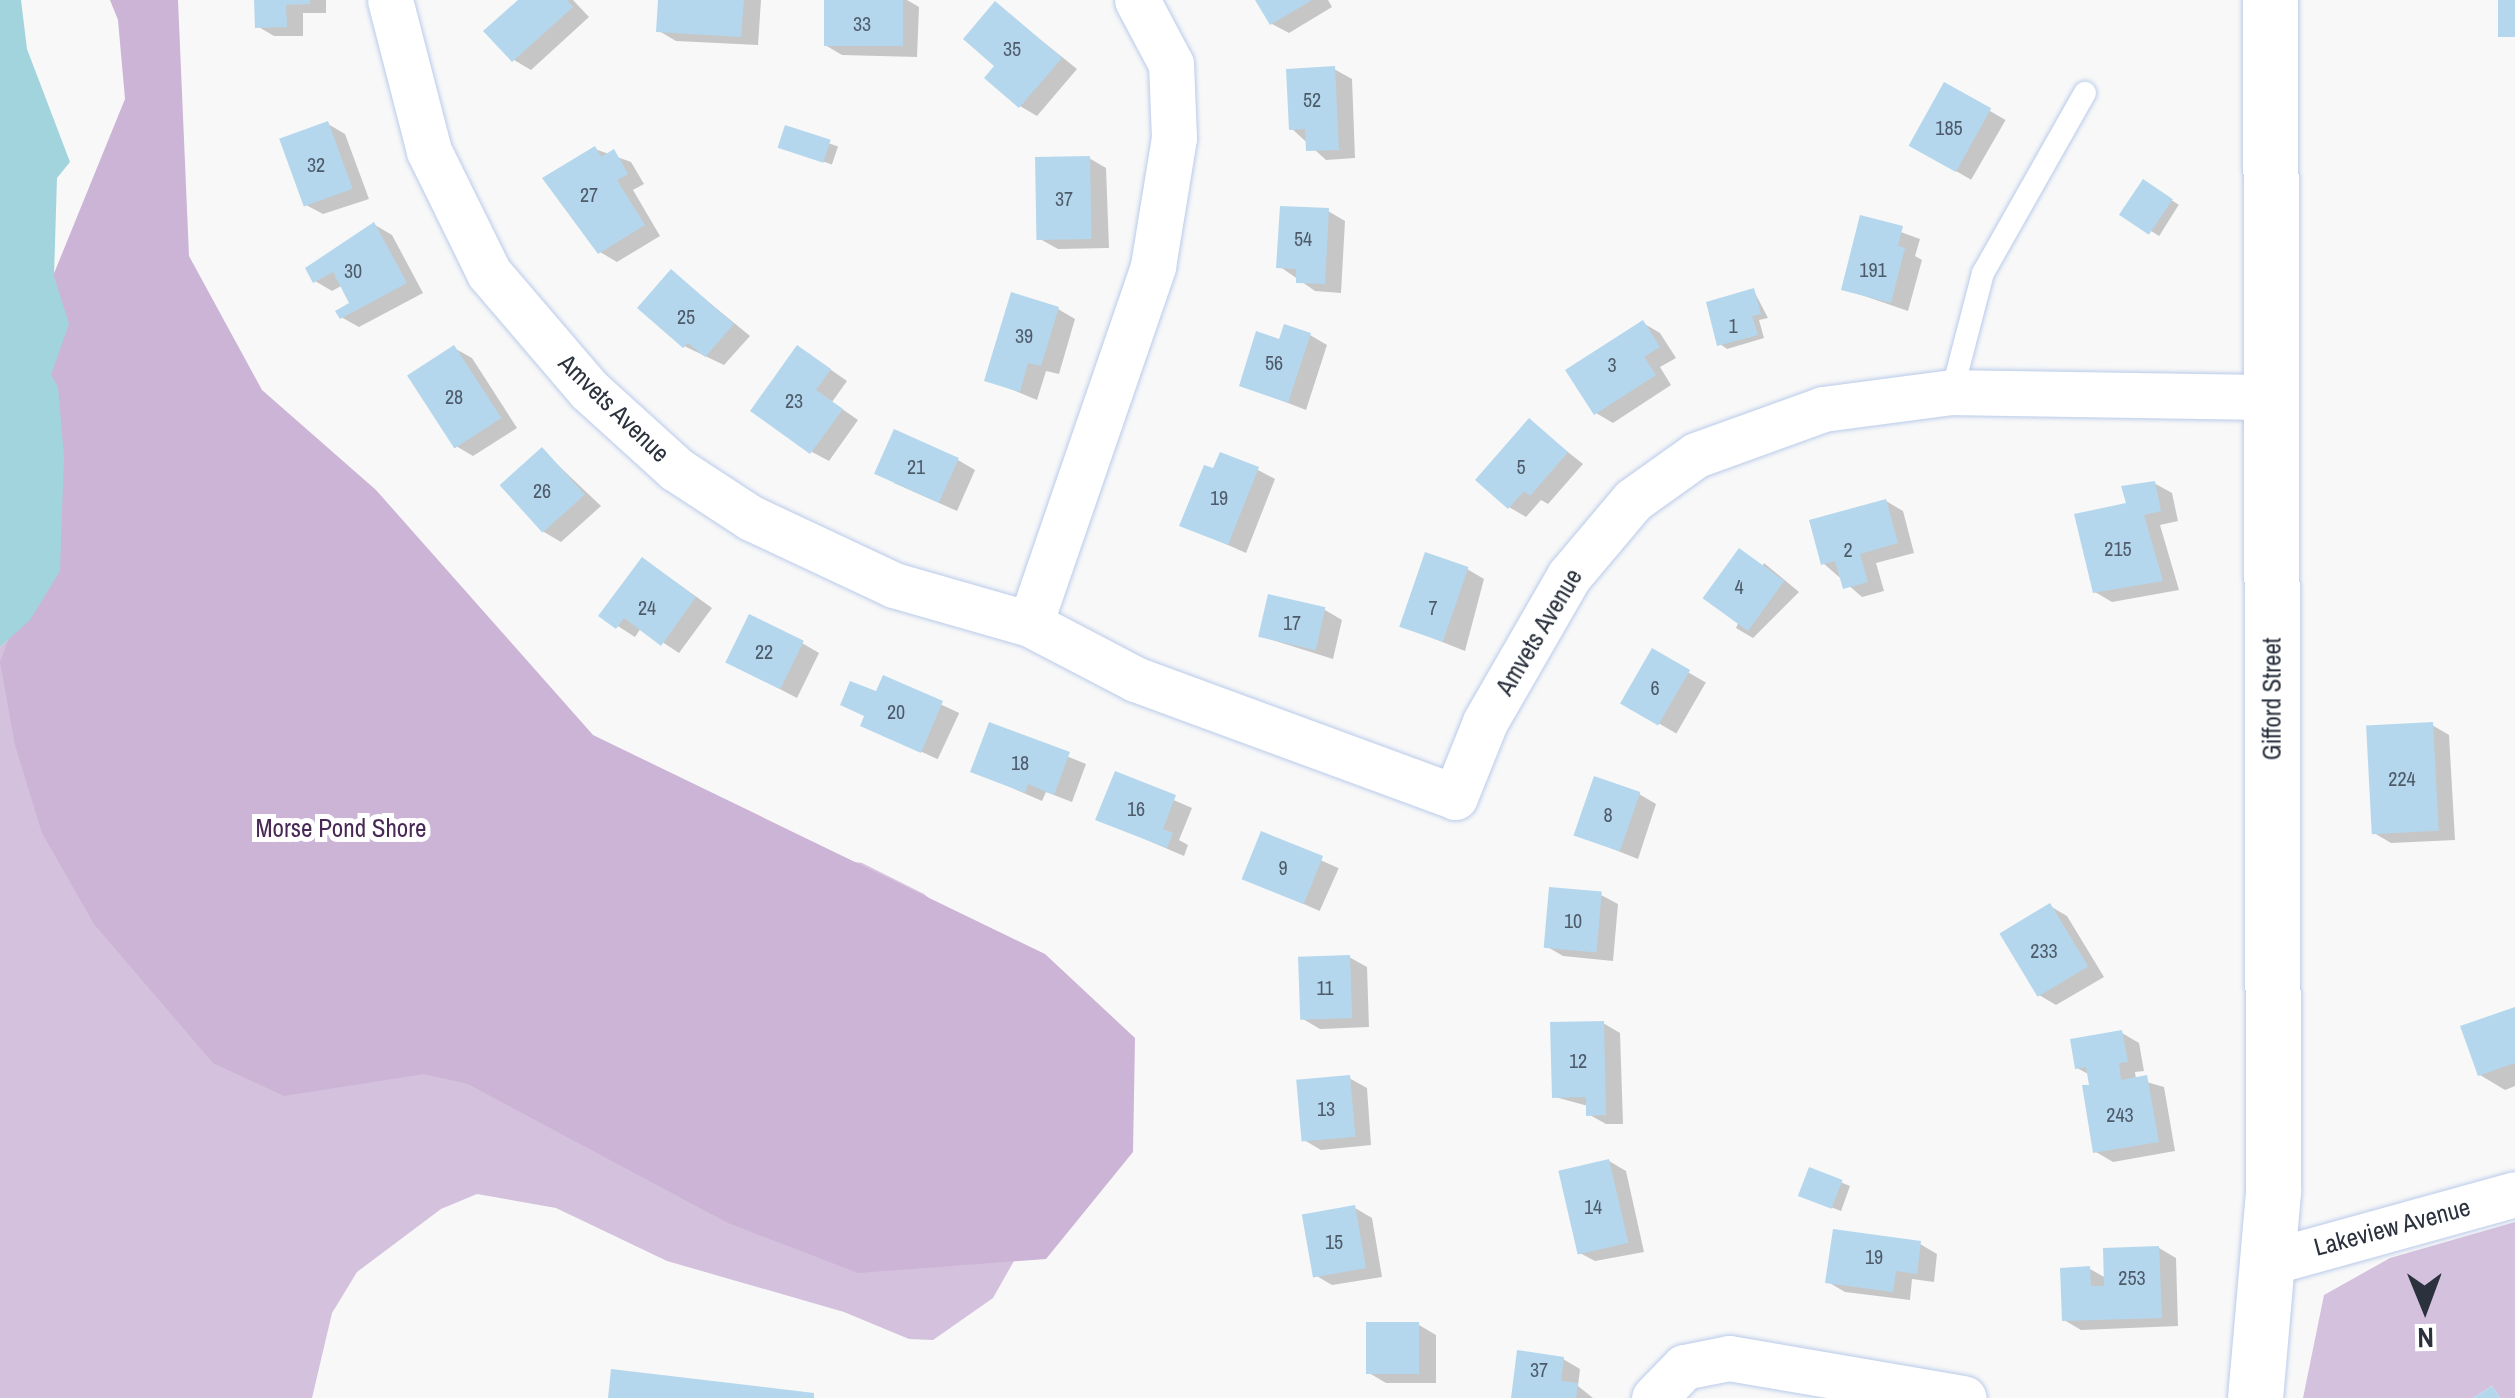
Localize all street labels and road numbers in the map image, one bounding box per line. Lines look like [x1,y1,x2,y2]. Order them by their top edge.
street label: Amvets Avenue [552,347,676,469]
street label: Amvets Avenue [1489,563,1589,701]
street label: Gifford Street [2257,638,2287,760]
street label: Lakeview Avenue [2310,1192,2474,1262]

